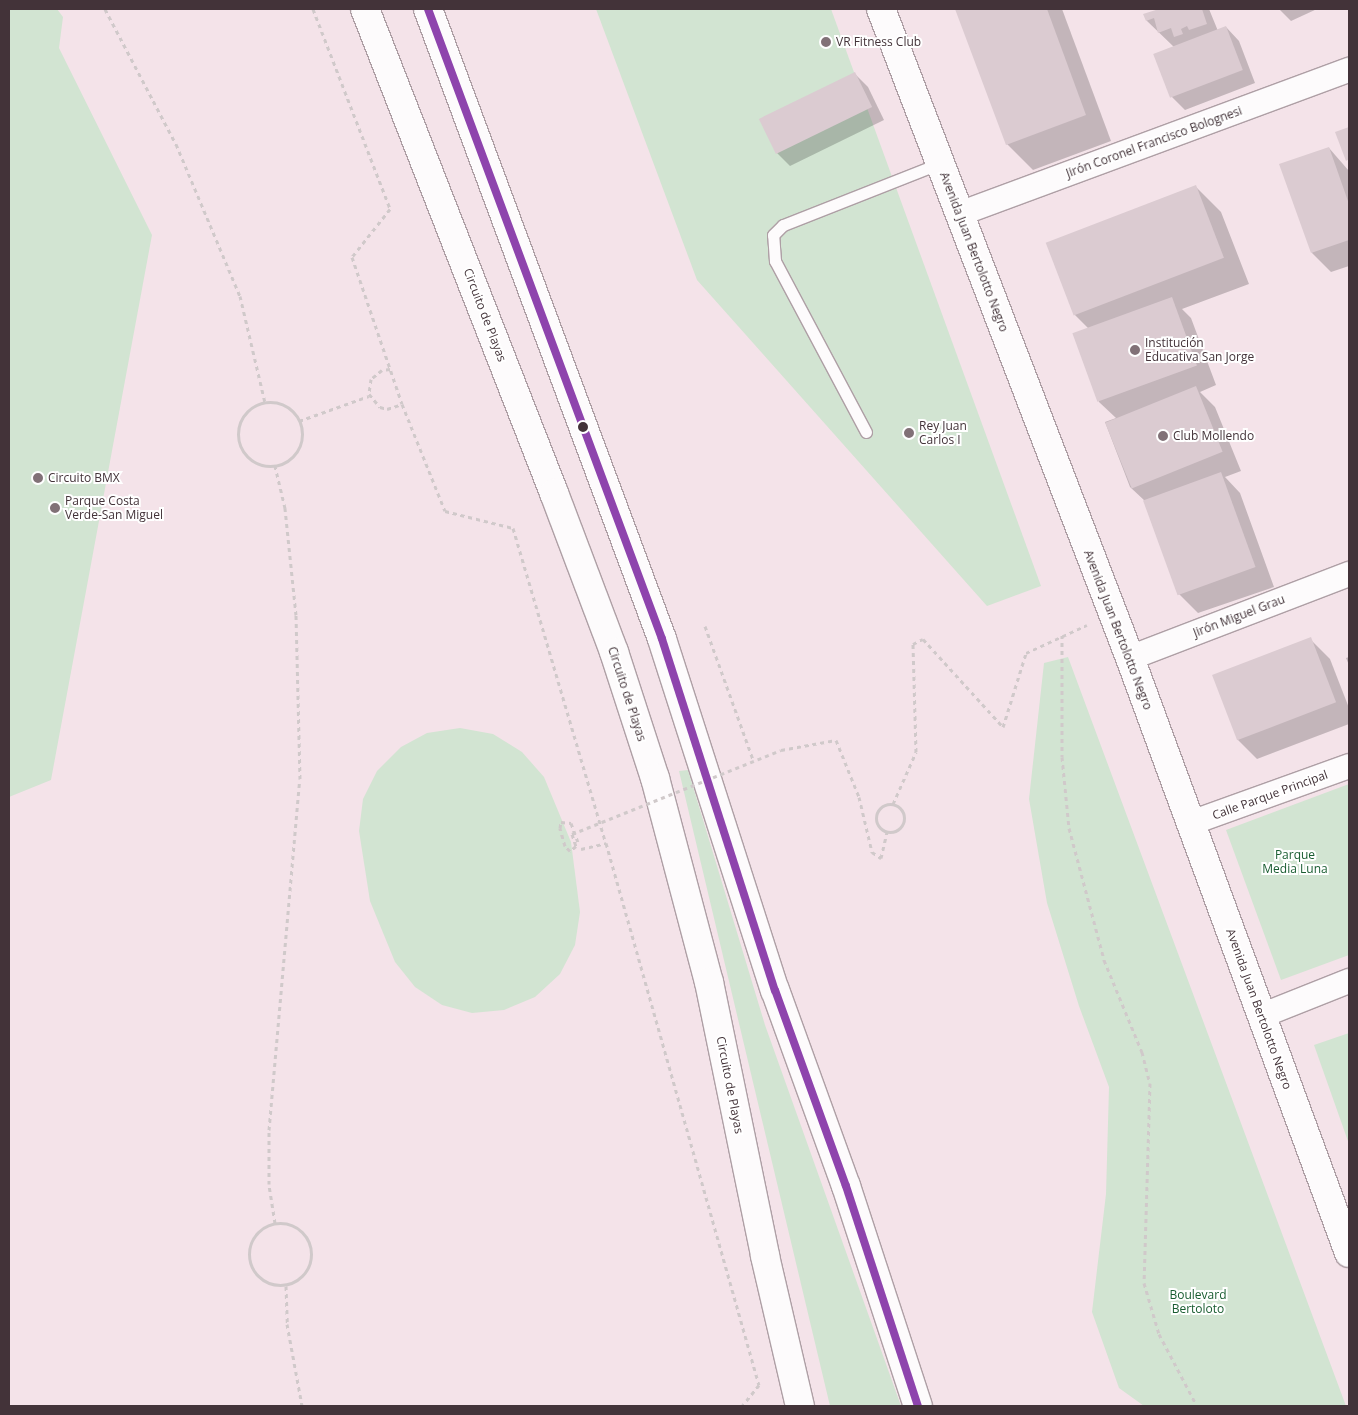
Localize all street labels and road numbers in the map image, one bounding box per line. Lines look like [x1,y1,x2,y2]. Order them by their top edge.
street label: Jirón Coronel Francisco Bolognesi [1064,103,1244,181]
street label: Avenida Juan Bertolotto Negro [937,170,1011,334]
street label: Circuito de Playas [461,266,509,364]
street label: Avenida Juan Bertolotto Negro [1081,548,1155,712]
street label: Jirón Miguel Grau [1191,592,1287,640]
street label: Circuito de Playas [605,645,649,743]
street label: Calle Parque Principal [1210,767,1330,823]
street label: Avenida Juan Bertolotto Negro [1223,927,1295,1091]
street label: Circuito de Playas [714,1035,746,1135]

